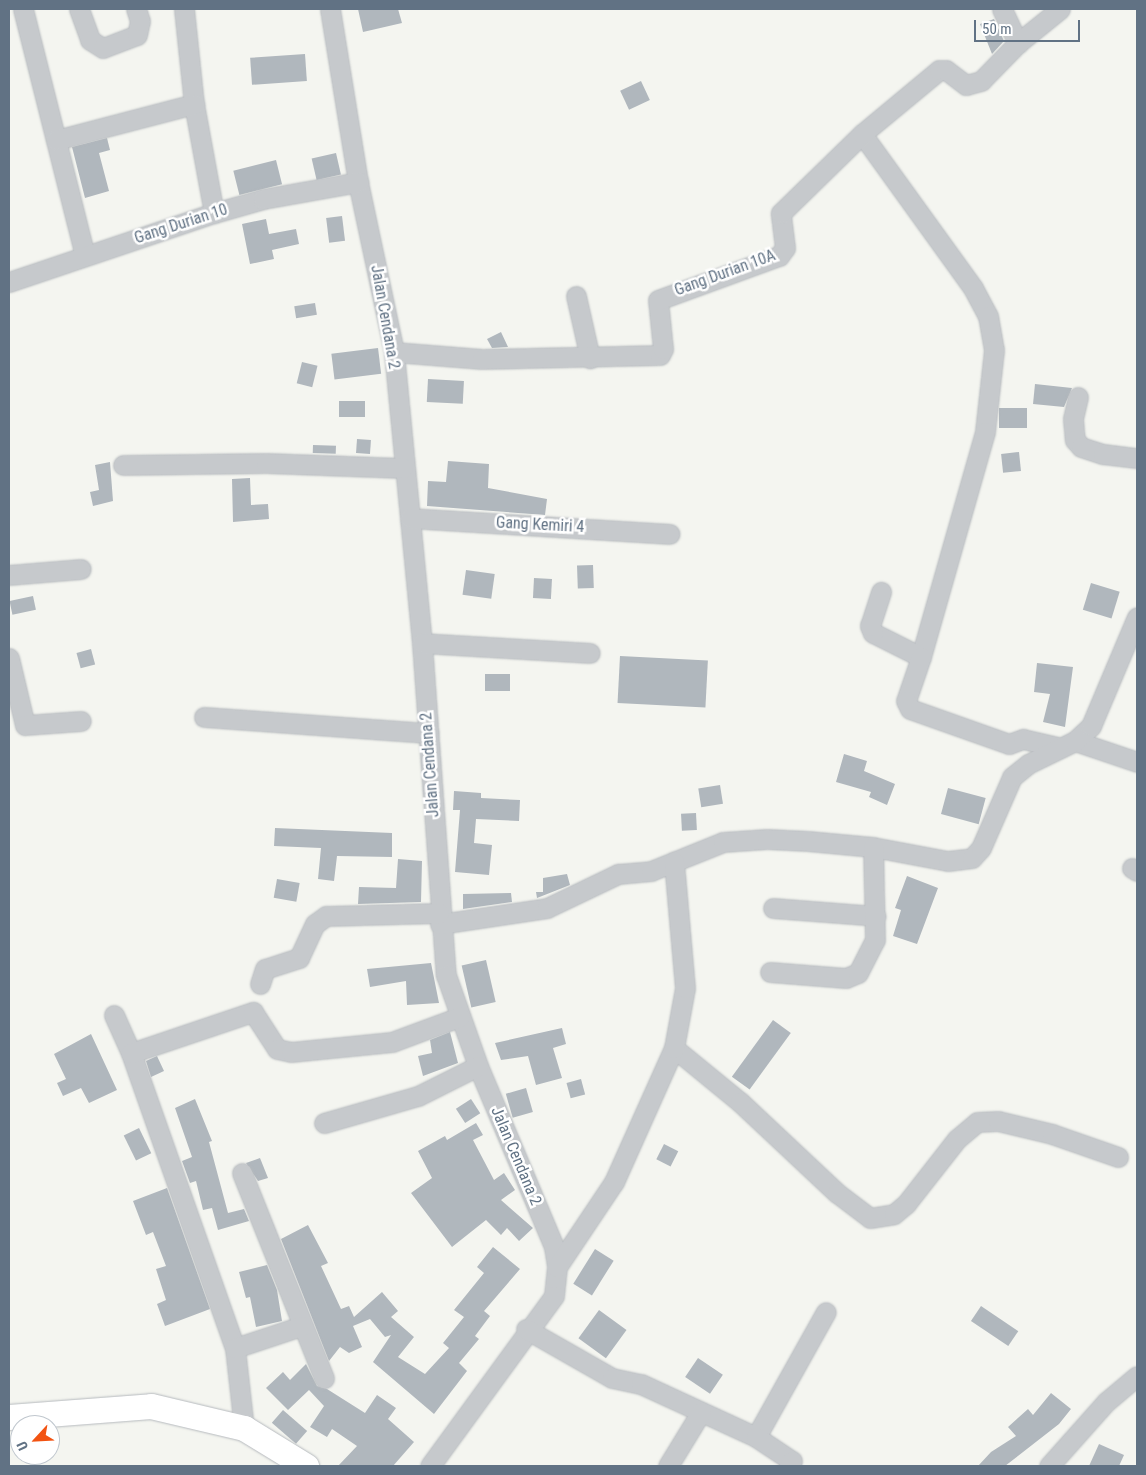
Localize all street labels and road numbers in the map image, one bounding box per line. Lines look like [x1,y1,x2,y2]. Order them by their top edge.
street label: Gang Durian 10 [132,200,230,248]
street label: Gang Durian 10A [672,246,778,300]
street label: Jalan Cendana 2 [366,264,404,370]
street label: Gang Kemiri 4 [495,513,585,537]
street label: Jalan Cendana 2 [417,712,443,818]
street label: Jalan Cendana 2 [487,1104,545,1208]

